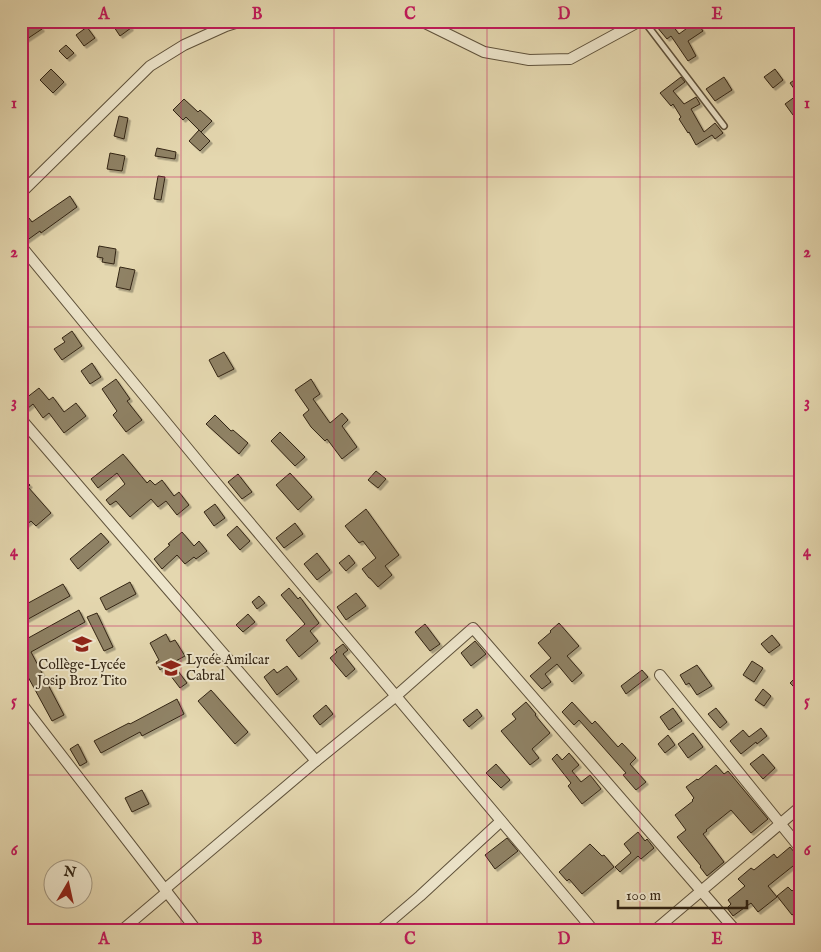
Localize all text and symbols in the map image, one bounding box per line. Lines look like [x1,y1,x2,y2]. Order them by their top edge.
text: A [98,5,111,25]
text: B [252,5,263,25]
text: C [404,5,416,25]
text: D [558,5,571,25]
text: E [711,5,723,25]
text: 1 [11,94,17,114]
text: 1 [804,94,810,114]
text: 2 [10,243,18,263]
text: 2 [803,243,811,263]
text: 3 [11,393,17,413]
text: 3 [804,393,810,413]
text: 4 [10,542,19,562]
text: 4 [803,542,812,562]
school or university icon: Collège-Lycée Josip Broz Tito [71,633,93,655]
place label: Lycée Amilcar Cabral [186,651,269,685]
place label: Collège-Lycée Josip Broz Tito [35,656,127,690]
school or university icon: Lycée Amilcar Cabral [160,657,182,679]
text: 5 [11,692,17,712]
text: 5 [804,692,810,712]
text: 6 [11,841,19,861]
text: 6 [804,841,812,861]
north arrow [42,860,92,910]
text: N [61,862,77,882]
scale bar [618,877,747,909]
text: 100 m [626,886,662,905]
text: A [98,930,111,950]
text: B [252,930,263,950]
text: C [404,930,416,950]
text: D [558,930,571,950]
text: E [711,930,723,950]

